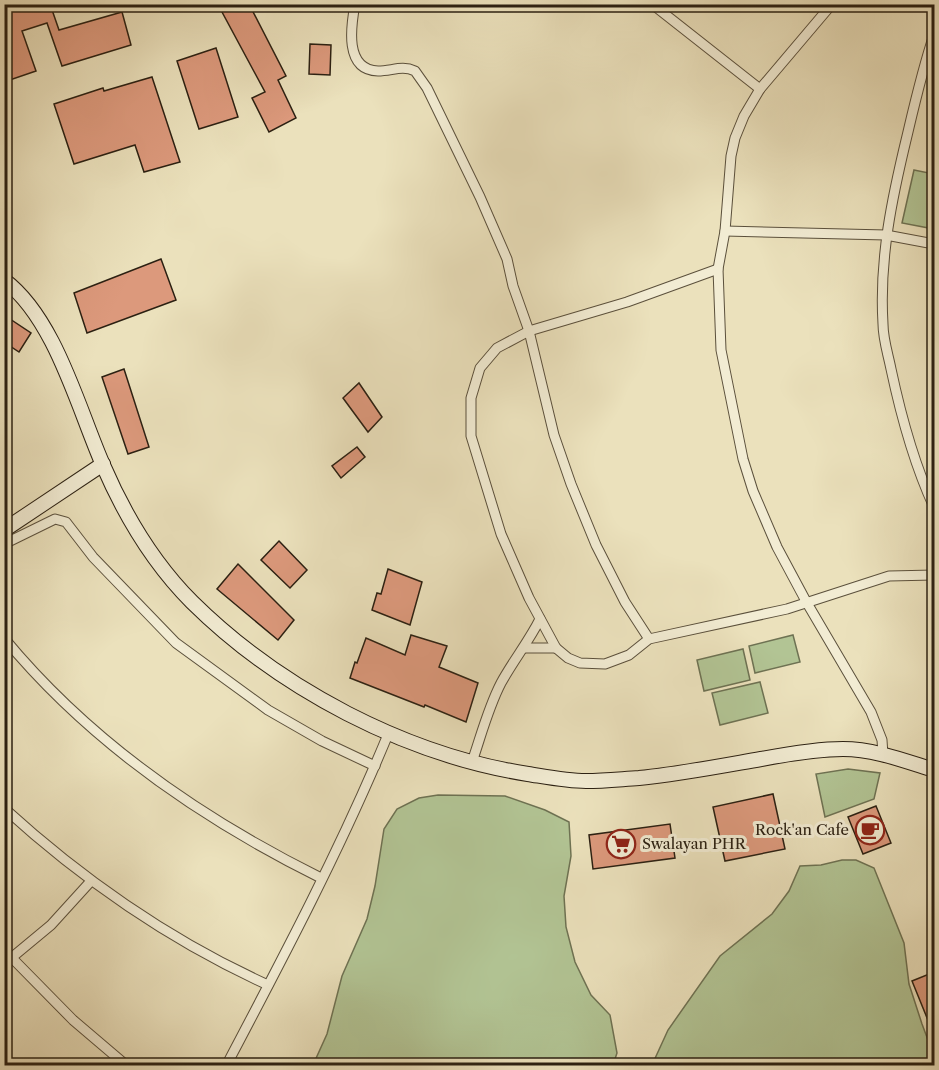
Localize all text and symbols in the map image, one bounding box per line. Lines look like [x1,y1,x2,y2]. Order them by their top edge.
cafe icon: Rock'an Cafe [854,814,886,846]
place label: Rock'an Cafe [755,820,849,839]
supermarket icon: Swalayan PHR [605,828,637,860]
place label: Swalayan PHR [642,834,747,853]

